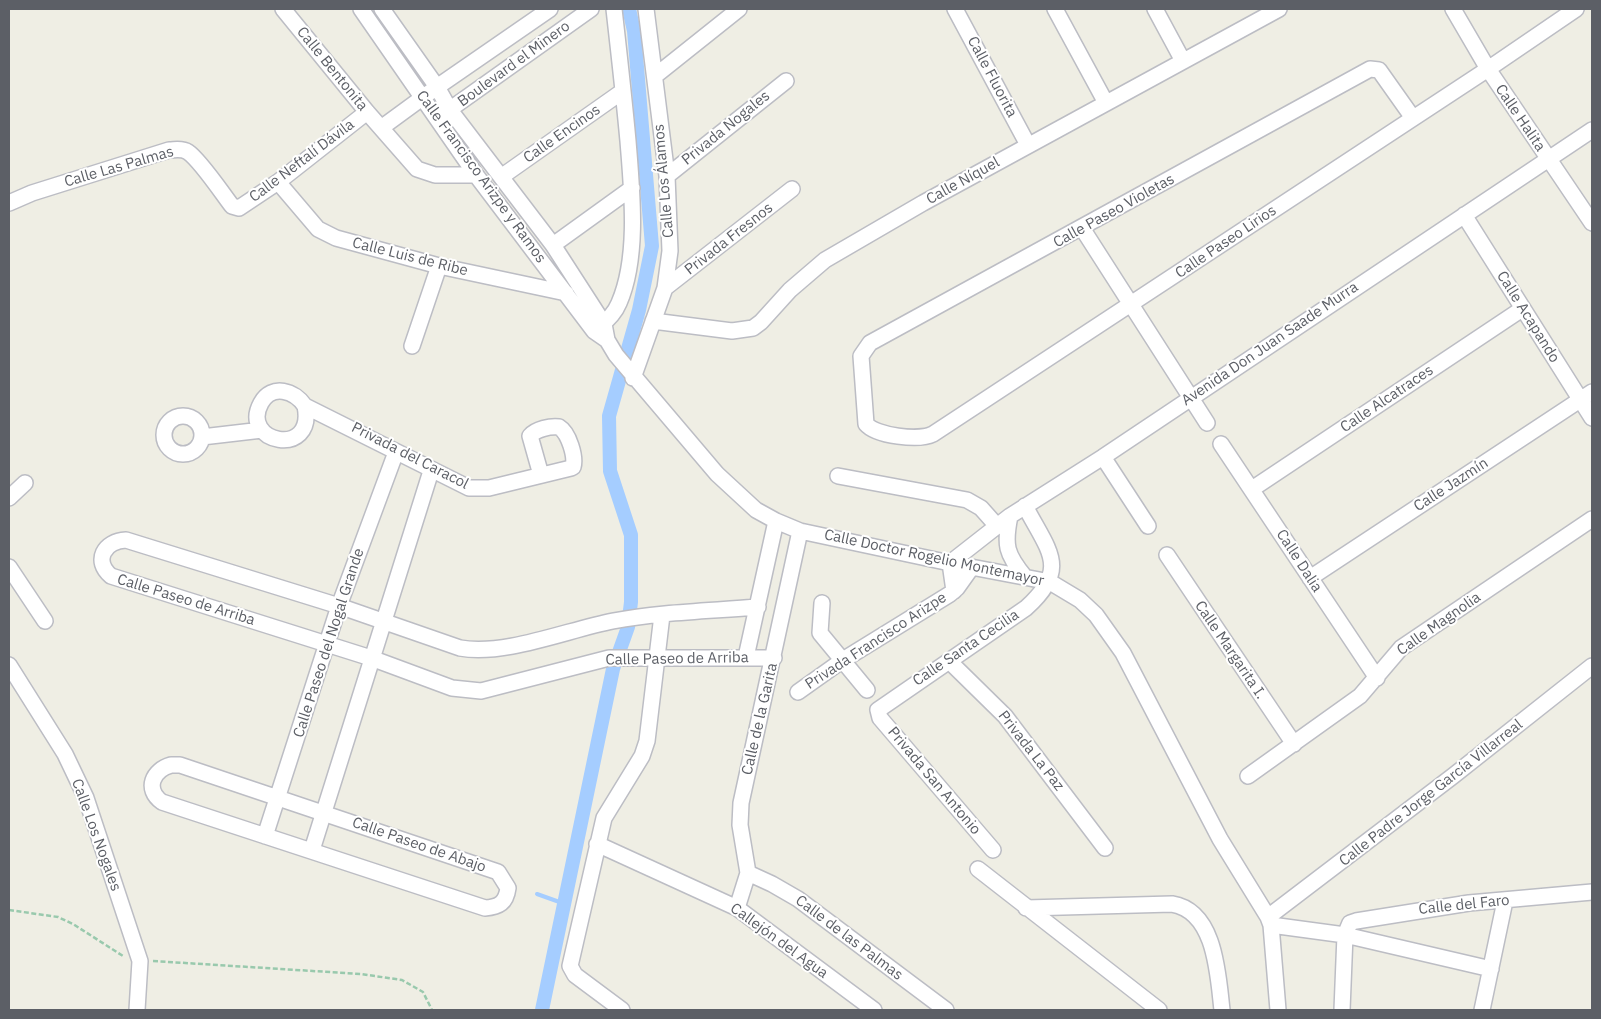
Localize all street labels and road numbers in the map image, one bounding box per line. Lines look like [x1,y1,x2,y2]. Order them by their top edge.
street label: Boulevard el Minero [454,17,574,111]
street label: Calle Bentonita [293,23,371,115]
street label: Calle Fluorita [963,33,1021,121]
street label: Calle Halita [1491,81,1549,155]
street label: Calle Francisco Arizpe y Ramos [412,87,550,267]
street label: Privada Nogales [678,87,774,169]
street label: Calle Encinos [520,101,604,167]
street label: Calle Neftalí Dávila [246,116,358,206]
street label: Calle Los Álamos [650,123,678,239]
street label: Calle Las Palmas [62,143,176,191]
street label: Calle Níquel [923,153,1003,209]
street label: Calle Paseo Violetas [1050,170,1178,252]
street label: Privada Fresnos [681,199,777,279]
street label: Calle Paseo Lirios [1172,202,1280,282]
street label: Calle Luis de Ribe [350,234,470,280]
street label: Calle Acapando [1493,268,1563,366]
street label: Avenida Don Juan Saade Murra [1178,278,1362,410]
street label: Calle Alcatraces [1337,361,1437,437]
street label: Privada del Caracol [348,419,472,493]
street label: Calle Jazmín [1410,454,1492,516]
street label: Calle Doctor Rogelio Montemayor [822,526,1046,590]
street label: Calle Dalia [1272,526,1326,596]
street label: Calle Paseo del Nogal Grande [290,546,368,740]
street label: Calle Paseo de Arriba [115,570,257,630]
street label: Privada Francisco Arizpe [802,589,950,693]
street label: Calle Magnolia [1394,589,1484,659]
street label: Calle Margarita I. [1191,597,1269,703]
street label: Calle Santa Cecilia [910,606,1022,690]
street label: Calle Paseo de Arriba [605,649,749,669]
street label: Calle de la Garita [738,661,782,777]
street label: Privada La Paz [994,707,1068,795]
street label: Calle Padre Jorge García Villarreal [1336,716,1526,870]
street label: Privada San Antonio [884,724,984,838]
street label: Calle Los Nogales [67,776,125,894]
street label: Calle Paseo de Abajo [350,814,488,876]
street label: Calle del Faro [1418,891,1510,919]
street label: Calle de las Palmas [792,892,906,984]
street label: Callejón del Agua [727,900,831,982]

